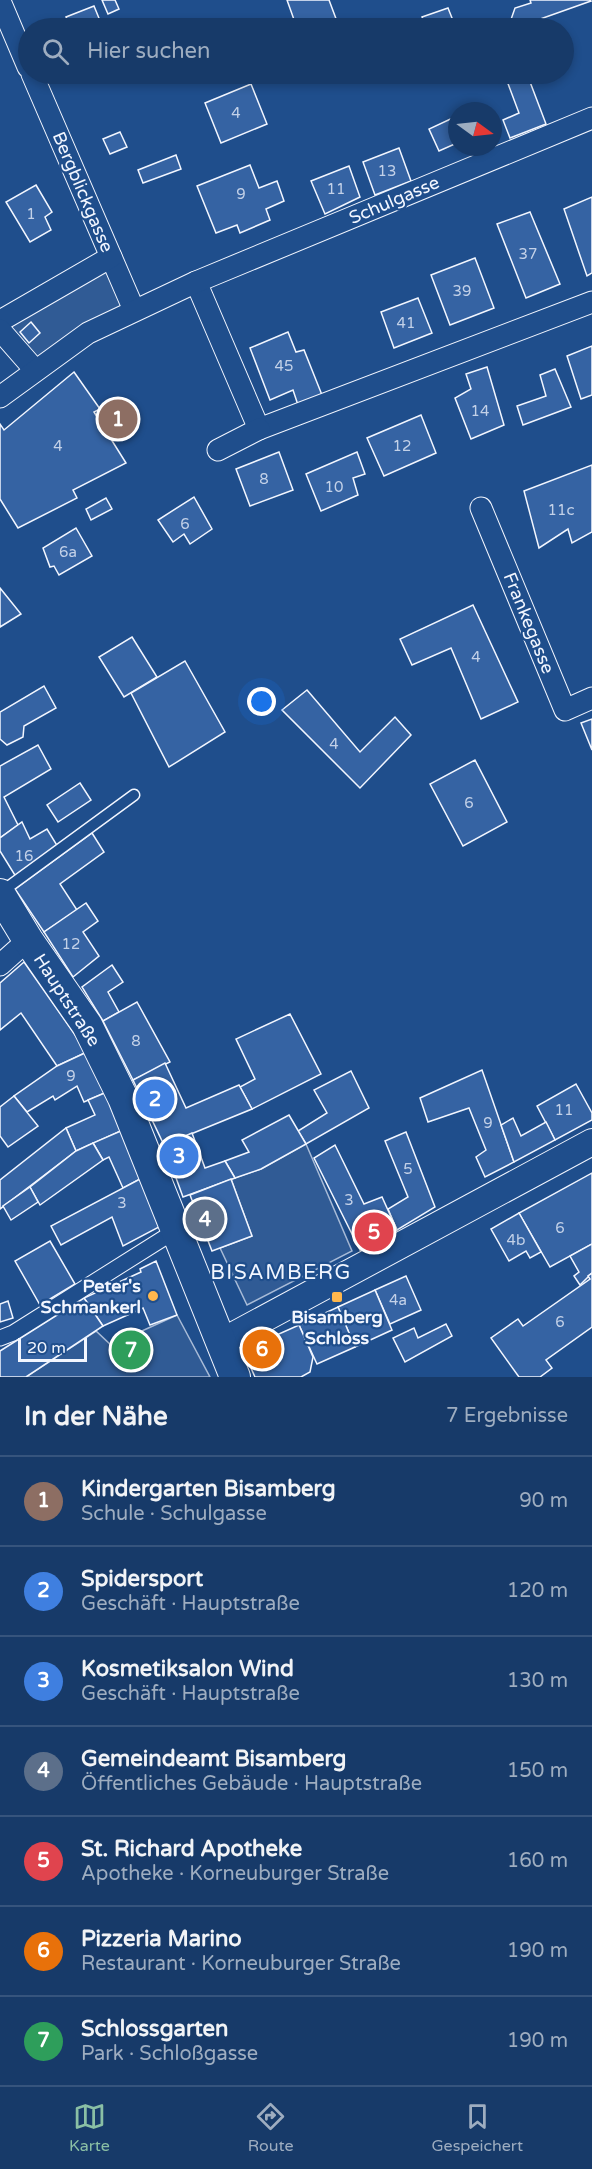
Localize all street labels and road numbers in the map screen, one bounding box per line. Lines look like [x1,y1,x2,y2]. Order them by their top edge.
street label: Bergblickgasse [48,128,118,256]
street label: Schulgasse [346,171,442,229]
street label: Frankegasse [499,569,559,677]
street label: Hauptstraße [29,949,105,1051]

